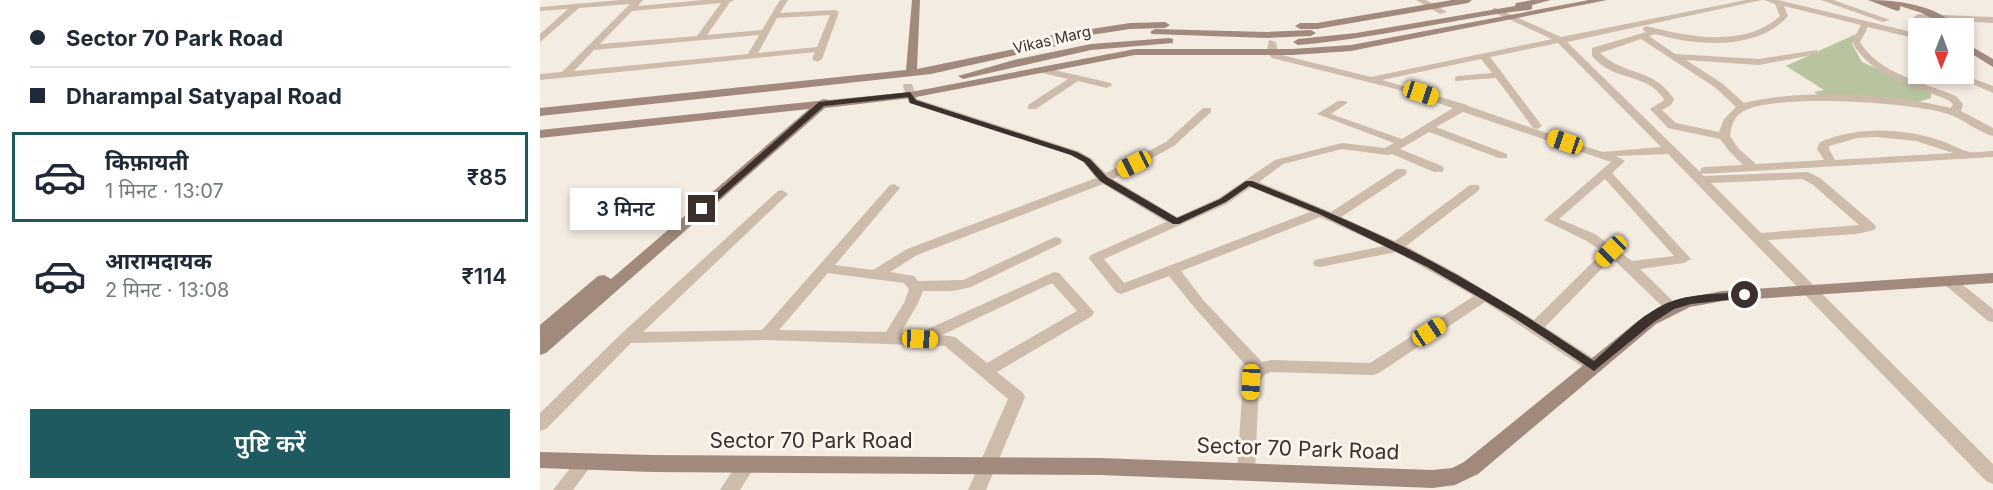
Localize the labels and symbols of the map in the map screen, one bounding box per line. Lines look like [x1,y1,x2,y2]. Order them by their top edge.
north arrow [1908,18,1974,84]
street label: Vikas Marg [1011,21,1093,58]
car [1401,79,1441,107]
car [1545,128,1585,156]
car [1114,148,1154,180]
callout: 3 मिनट [570,188,681,230]
route end [688,195,715,222]
car [1592,232,1630,270]
route start [1731,281,1758,308]
car [1409,315,1449,349]
car [902,329,938,349]
car [1241,364,1261,400]
street label: Sector 70 Park Road [709,428,913,453]
street label: Sector 70 Park Road [1196,432,1400,465]

